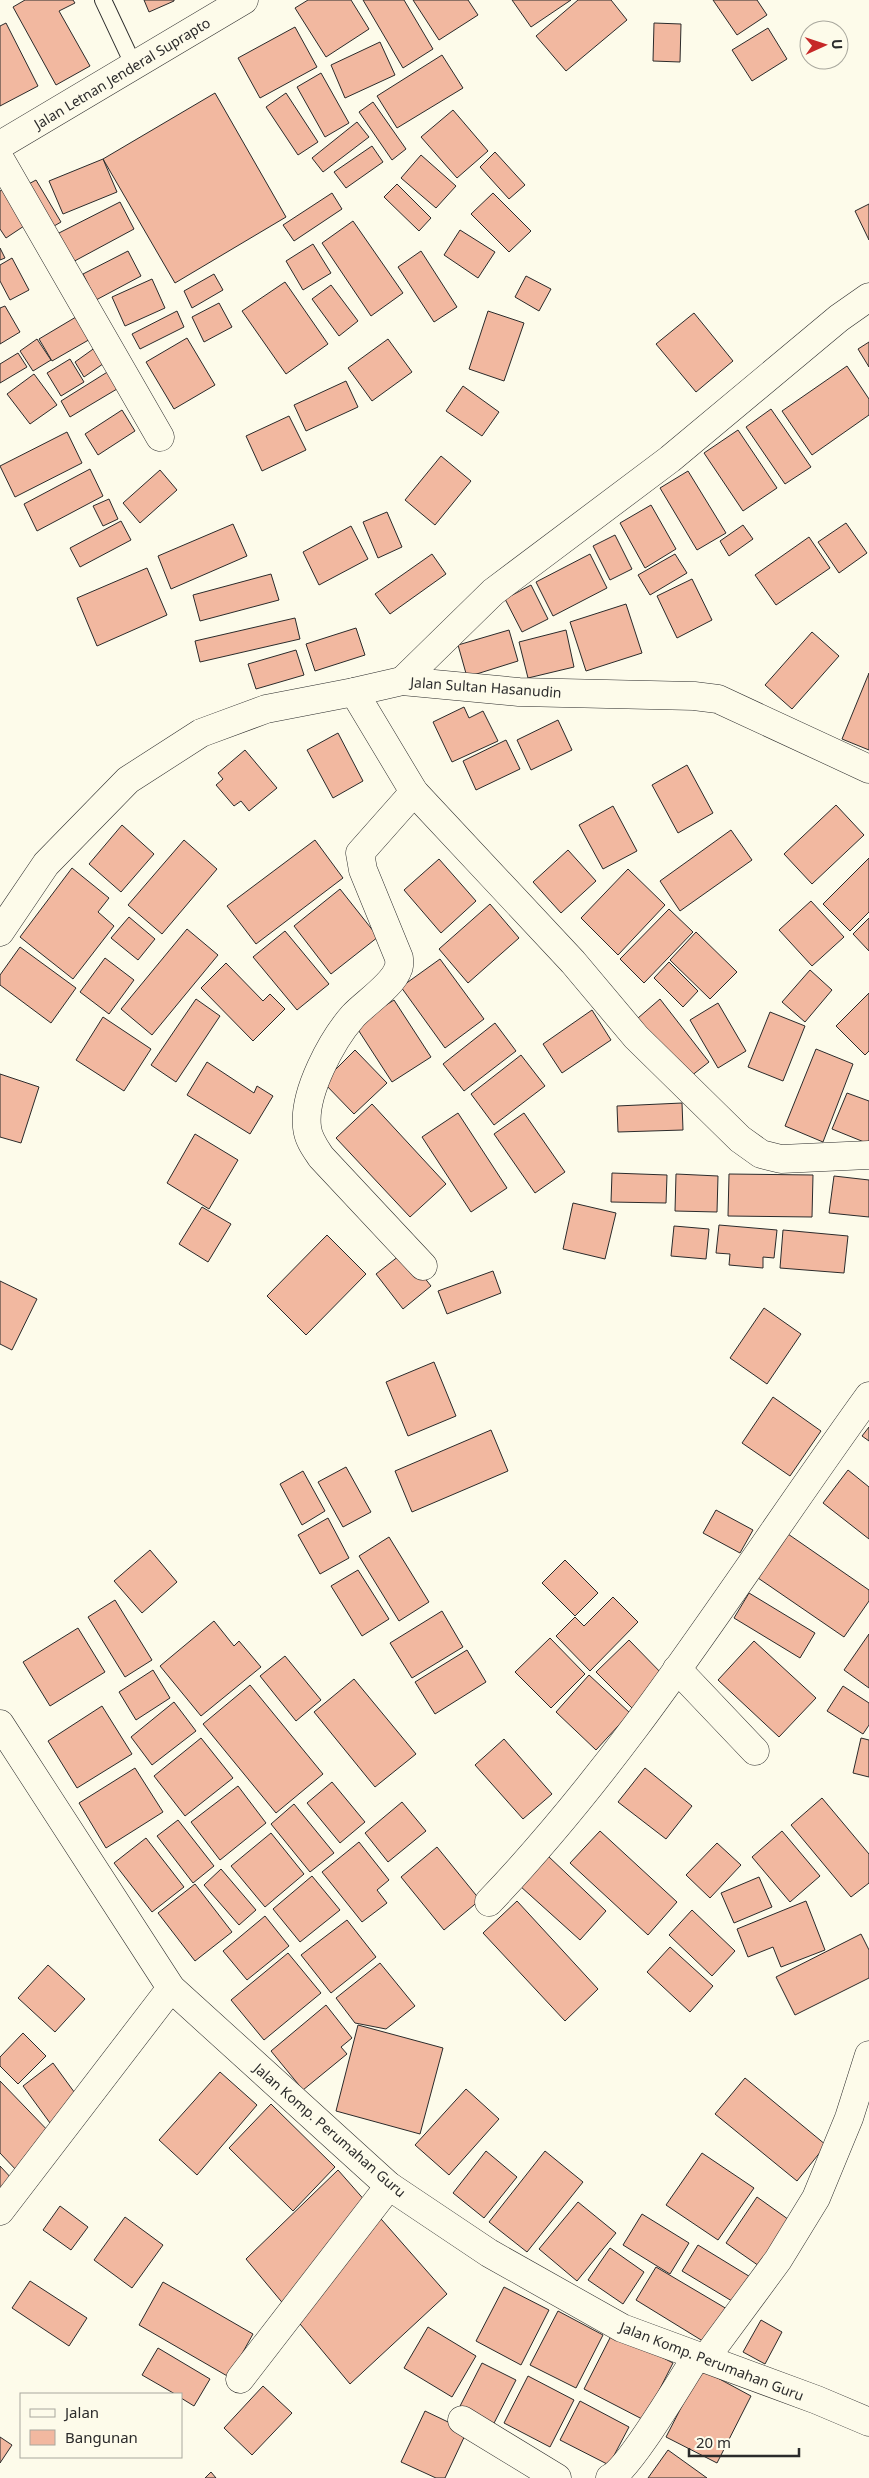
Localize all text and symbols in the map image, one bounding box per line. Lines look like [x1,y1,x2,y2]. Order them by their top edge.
street label: Jalan Letnan Jenderal Suprapto [29,13,214,134]
north arrow [799,20,849,70]
text: U [828,39,847,50]
street label: Jalan Sultan Hasanudin [408,672,562,702]
street label: Jalan Komp. Perumahan Guru [248,2057,410,2201]
street label: Jalan Komp. Perumahan Guru [615,2316,807,2405]
legend [20,2393,182,2458]
text: Jalan [63,2402,99,2422]
scale bar [689,2426,799,2458]
text: Bangunan [65,2427,138,2447]
text: 20 m [696,2432,731,2452]

